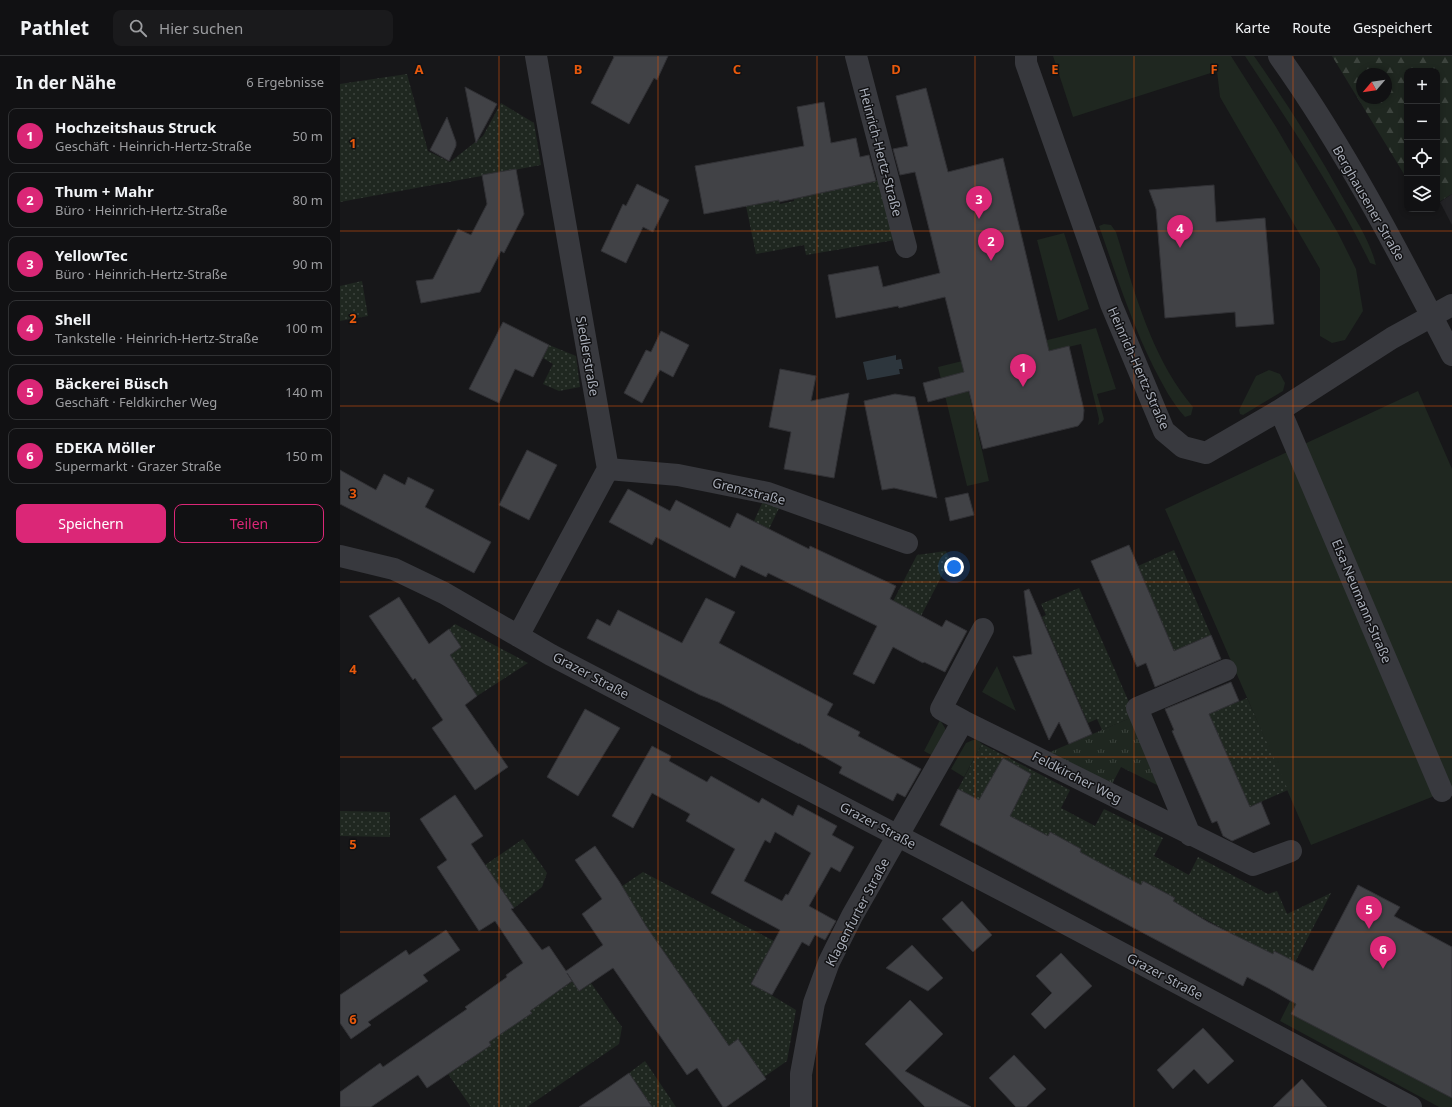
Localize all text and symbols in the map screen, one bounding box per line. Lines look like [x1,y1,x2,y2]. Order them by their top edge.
search box [113,10,393,46]
text: Pathlet [20,15,89,41]
icon: search [127,17,149,39]
text: Hier suchen [159,18,243,38]
text: Karte [1235,18,1270,37]
text: Route [1292,18,1331,37]
text: Gespeichert [1353,18,1432,37]
text: A [415,60,424,78]
text: B [574,60,582,78]
text: C [733,60,741,78]
text: D [891,60,901,78]
text: E [1051,60,1059,78]
text: F [1210,60,1218,78]
north arrow [1356,68,1392,104]
map controls [1404,68,1440,212]
button: + [1404,68,1440,104]
text: In der Nähe [16,71,116,94]
text: 6 Ergebnisse [246,73,324,91]
street label: Heinrich-Hertz-Straße [855,86,907,218]
button: − [1404,104,1440,140]
text: Hochzeitshaus Struck [55,117,216,137]
text: 1 [26,127,34,145]
text: 50 m [293,127,323,145]
text: 1 [349,134,357,152]
text: Geschäft · Heinrich-Hertz-Straße [55,137,252,155]
button: locate [1404,140,1440,176]
street label: Berghausener Straße [1329,142,1409,264]
button: layers [1404,176,1440,212]
text: Thum + Mahr [55,181,154,201]
pin: 3 [966,186,992,219]
text: 2 [26,191,34,209]
text: 80 m [293,191,323,209]
text: Büro · Heinrich-Hertz-Straße [55,201,227,219]
pin: 4 [1167,215,1193,248]
pin: 2 [978,228,1004,261]
text: YellowTec [55,245,128,265]
text: 3 [26,255,34,273]
text: 90 m [293,255,323,273]
text: Büro · Heinrich-Hertz-Straße [55,265,227,283]
street label: Heinrich-Hertz-Straße [1104,304,1174,432]
text: Shell [55,309,91,329]
text: 2 [349,309,357,327]
street label: Siedlerstraße [572,315,604,397]
text: 4 [26,319,34,337]
text: 100 m [285,319,323,337]
text: Tankstelle · Heinrich-Hertz-Straße [55,329,259,347]
pin: 1 [1010,354,1036,387]
text: Bäckerei Büsch [55,373,168,393]
text: 5 [26,383,34,401]
text: 140 m [285,383,323,401]
text: Geschäft · Feldkircher Weg [55,393,217,411]
text: EDEKA Möller [55,437,155,457]
text: 6 [26,447,34,465]
text: 150 m [285,447,323,465]
text: Supermarkt · Grazer Straße [55,457,221,475]
street label: Grenzstraße [710,473,788,509]
text: 3 [349,484,357,502]
button: Speichern [16,504,166,543]
button: Teilen [174,504,324,543]
street label: Elsa-Neumann-Straße [1328,536,1396,666]
your location [944,557,964,577]
street label: Grazer Straße [550,647,632,703]
text: 4 [349,660,357,678]
street label: Feldkircher Weg [1029,747,1125,807]
street label: Grazer Straße [837,797,919,853]
text: 5 [349,835,357,853]
street label: Klagenfurter Straße [821,855,893,969]
pin: 5 [1356,896,1382,929]
pin: 6 [1370,936,1396,969]
street label: Grazer Straße [1124,948,1206,1004]
text: 6 [349,1010,357,1028]

